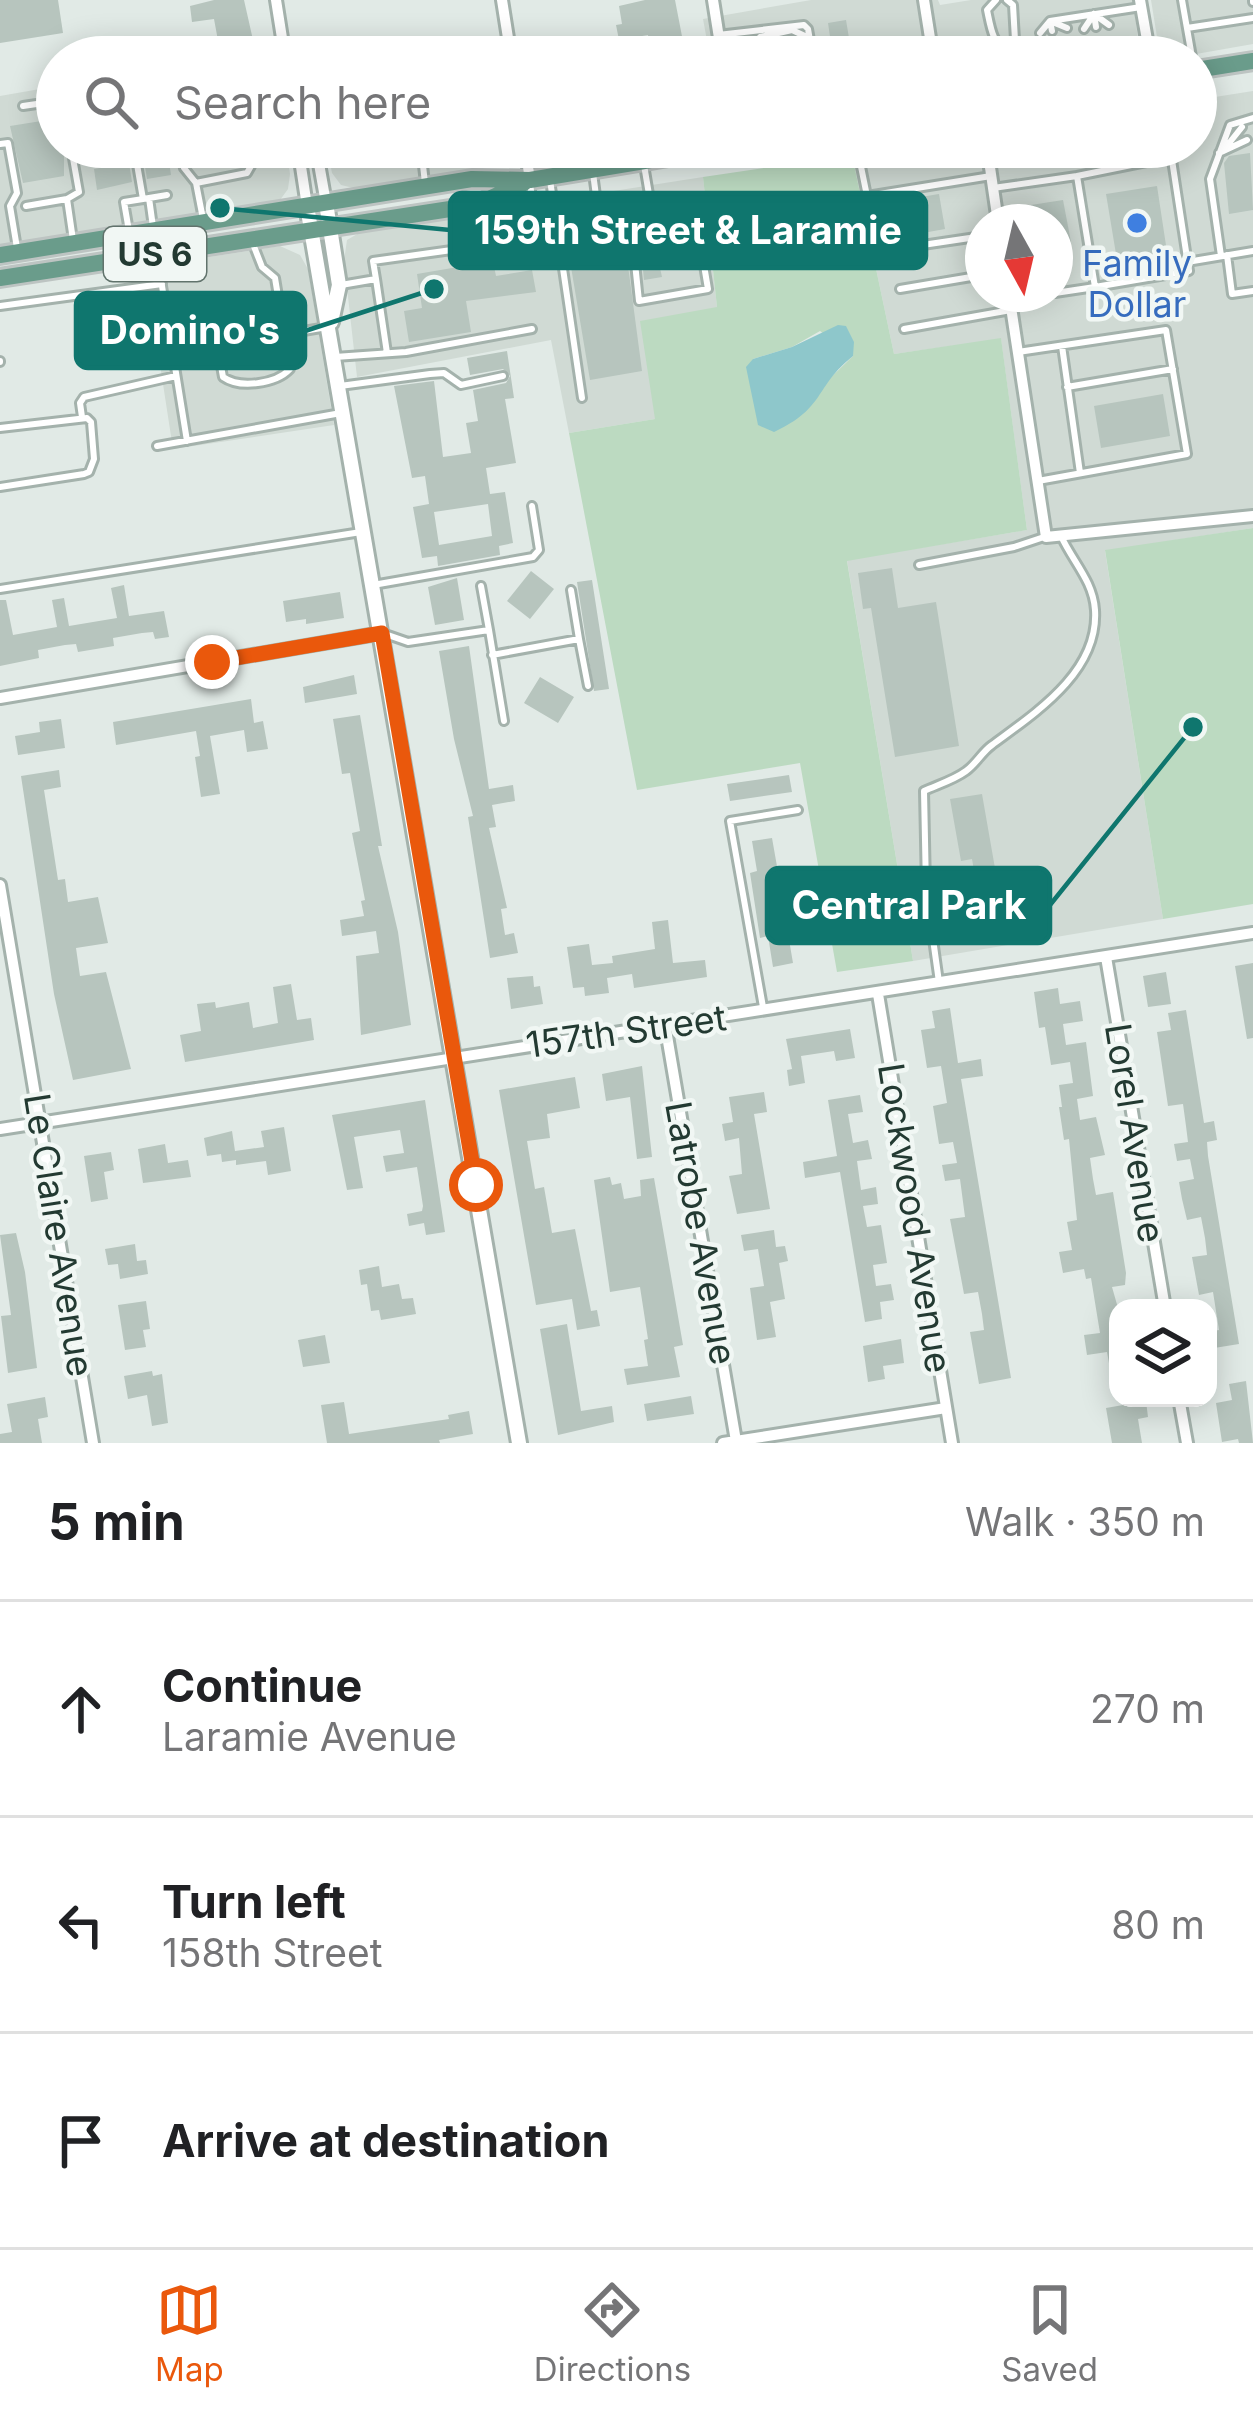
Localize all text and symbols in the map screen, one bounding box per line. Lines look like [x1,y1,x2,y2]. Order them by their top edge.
search box [36,36,1217,168]
icon: search [78,69,144,135]
text: Search here [174,75,431,130]
callout: 159th Street & Laramie [450,193,926,268]
north arrow [965,204,1073,312]
text: 159th Street & Laramie [474,206,902,253]
marker: Family Dollar [1124,210,1150,236]
road number: US 6 [104,227,206,281]
place label: Family Dollar [1082,241,1192,326]
callout: Domino's [76,293,305,368]
text: Domino's [100,306,280,353]
route end [185,635,239,689]
callout: Central Park [767,868,1050,943]
text: Central Park [792,881,1027,928]
street label: 157th Street [523,995,729,1067]
street label: Lorel Avenue [1096,1020,1174,1246]
street label: Lockwood Avenue [869,1060,961,1376]
street label: Le Claire Avenue [15,1090,103,1380]
street label: Latrobe Avenue [656,1098,746,1368]
route start [449,1158,503,1212]
map controls [1109,1299,1217,1407]
button: layers [1109,1299,1217,1407]
text: 5 min [48,1491,185,1552]
text: Walk · 350 m [965,1498,1205,1545]
text: Continue [162,1658,362,1713]
icon: ahead [48,1676,114,1742]
text: 270 m [1090,1685,1205,1732]
text: Laramie Avenue [162,1713,457,1760]
text: Turn left [162,1874,346,1929]
icon: left [48,1892,114,1958]
text: 80 m [1111,1901,1205,1948]
text: 158th Street [162,1929,383,1976]
icon: arrive [48,2108,114,2174]
text: Arrive at destination [162,2113,609,2168]
tab: Map [155,2277,224,2389]
tab: Directions [534,2277,691,2389]
tab: Saved [1001,2277,1098,2389]

